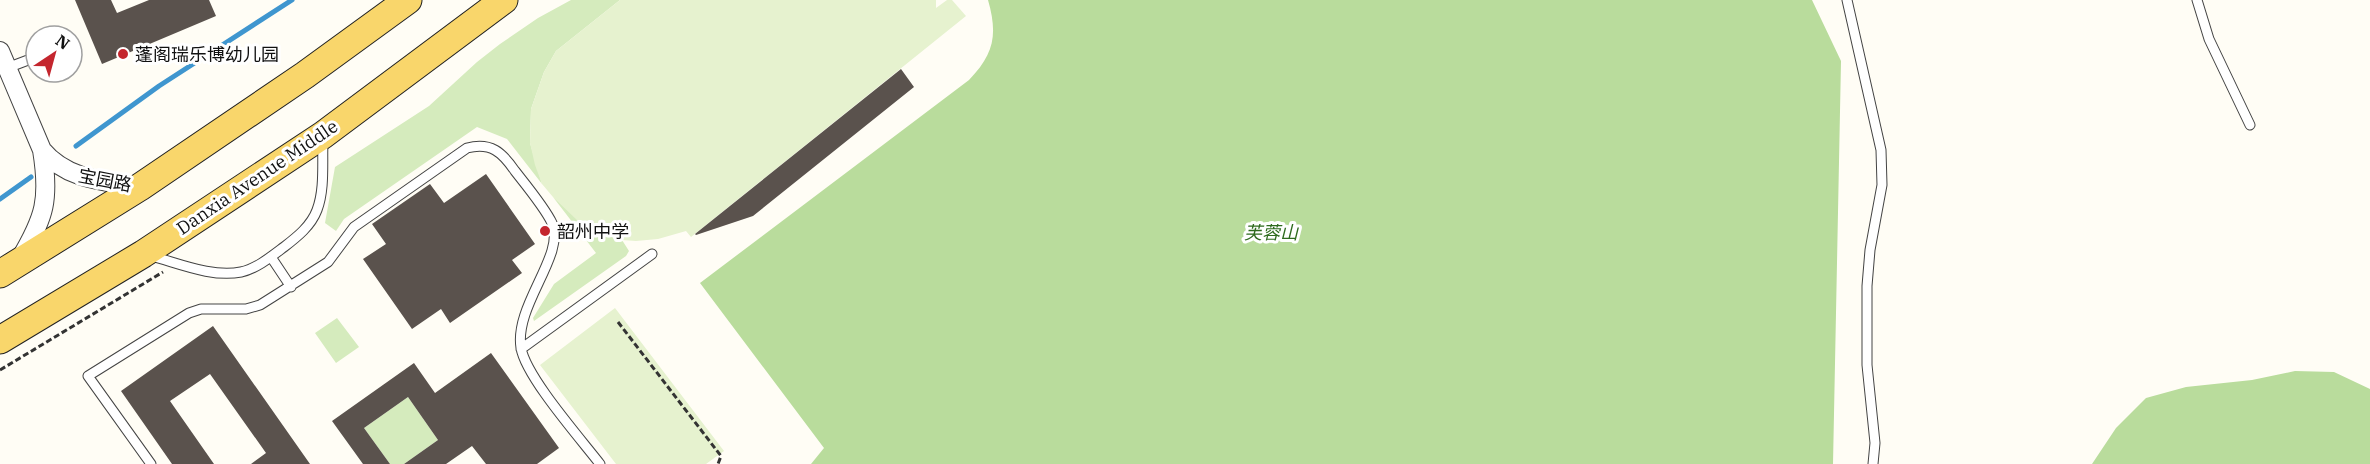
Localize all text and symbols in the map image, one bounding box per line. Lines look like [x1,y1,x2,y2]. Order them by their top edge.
north arrow [24,24,84,84]
text: N [52,30,74,54]
place label: 蓬阁瑞乐博幼儿园 [135,43,279,66]
marker: 蓬阁瑞乐博幼儿园 [116,47,130,61]
street label: Danxia Avenue Middle [172,114,342,240]
street label: 宝园路 [76,164,134,196]
place label: 韶州中学 [557,220,629,243]
park label: 芙蓉山 [1244,221,1299,244]
marker: 韶州中学 [538,224,552,238]

